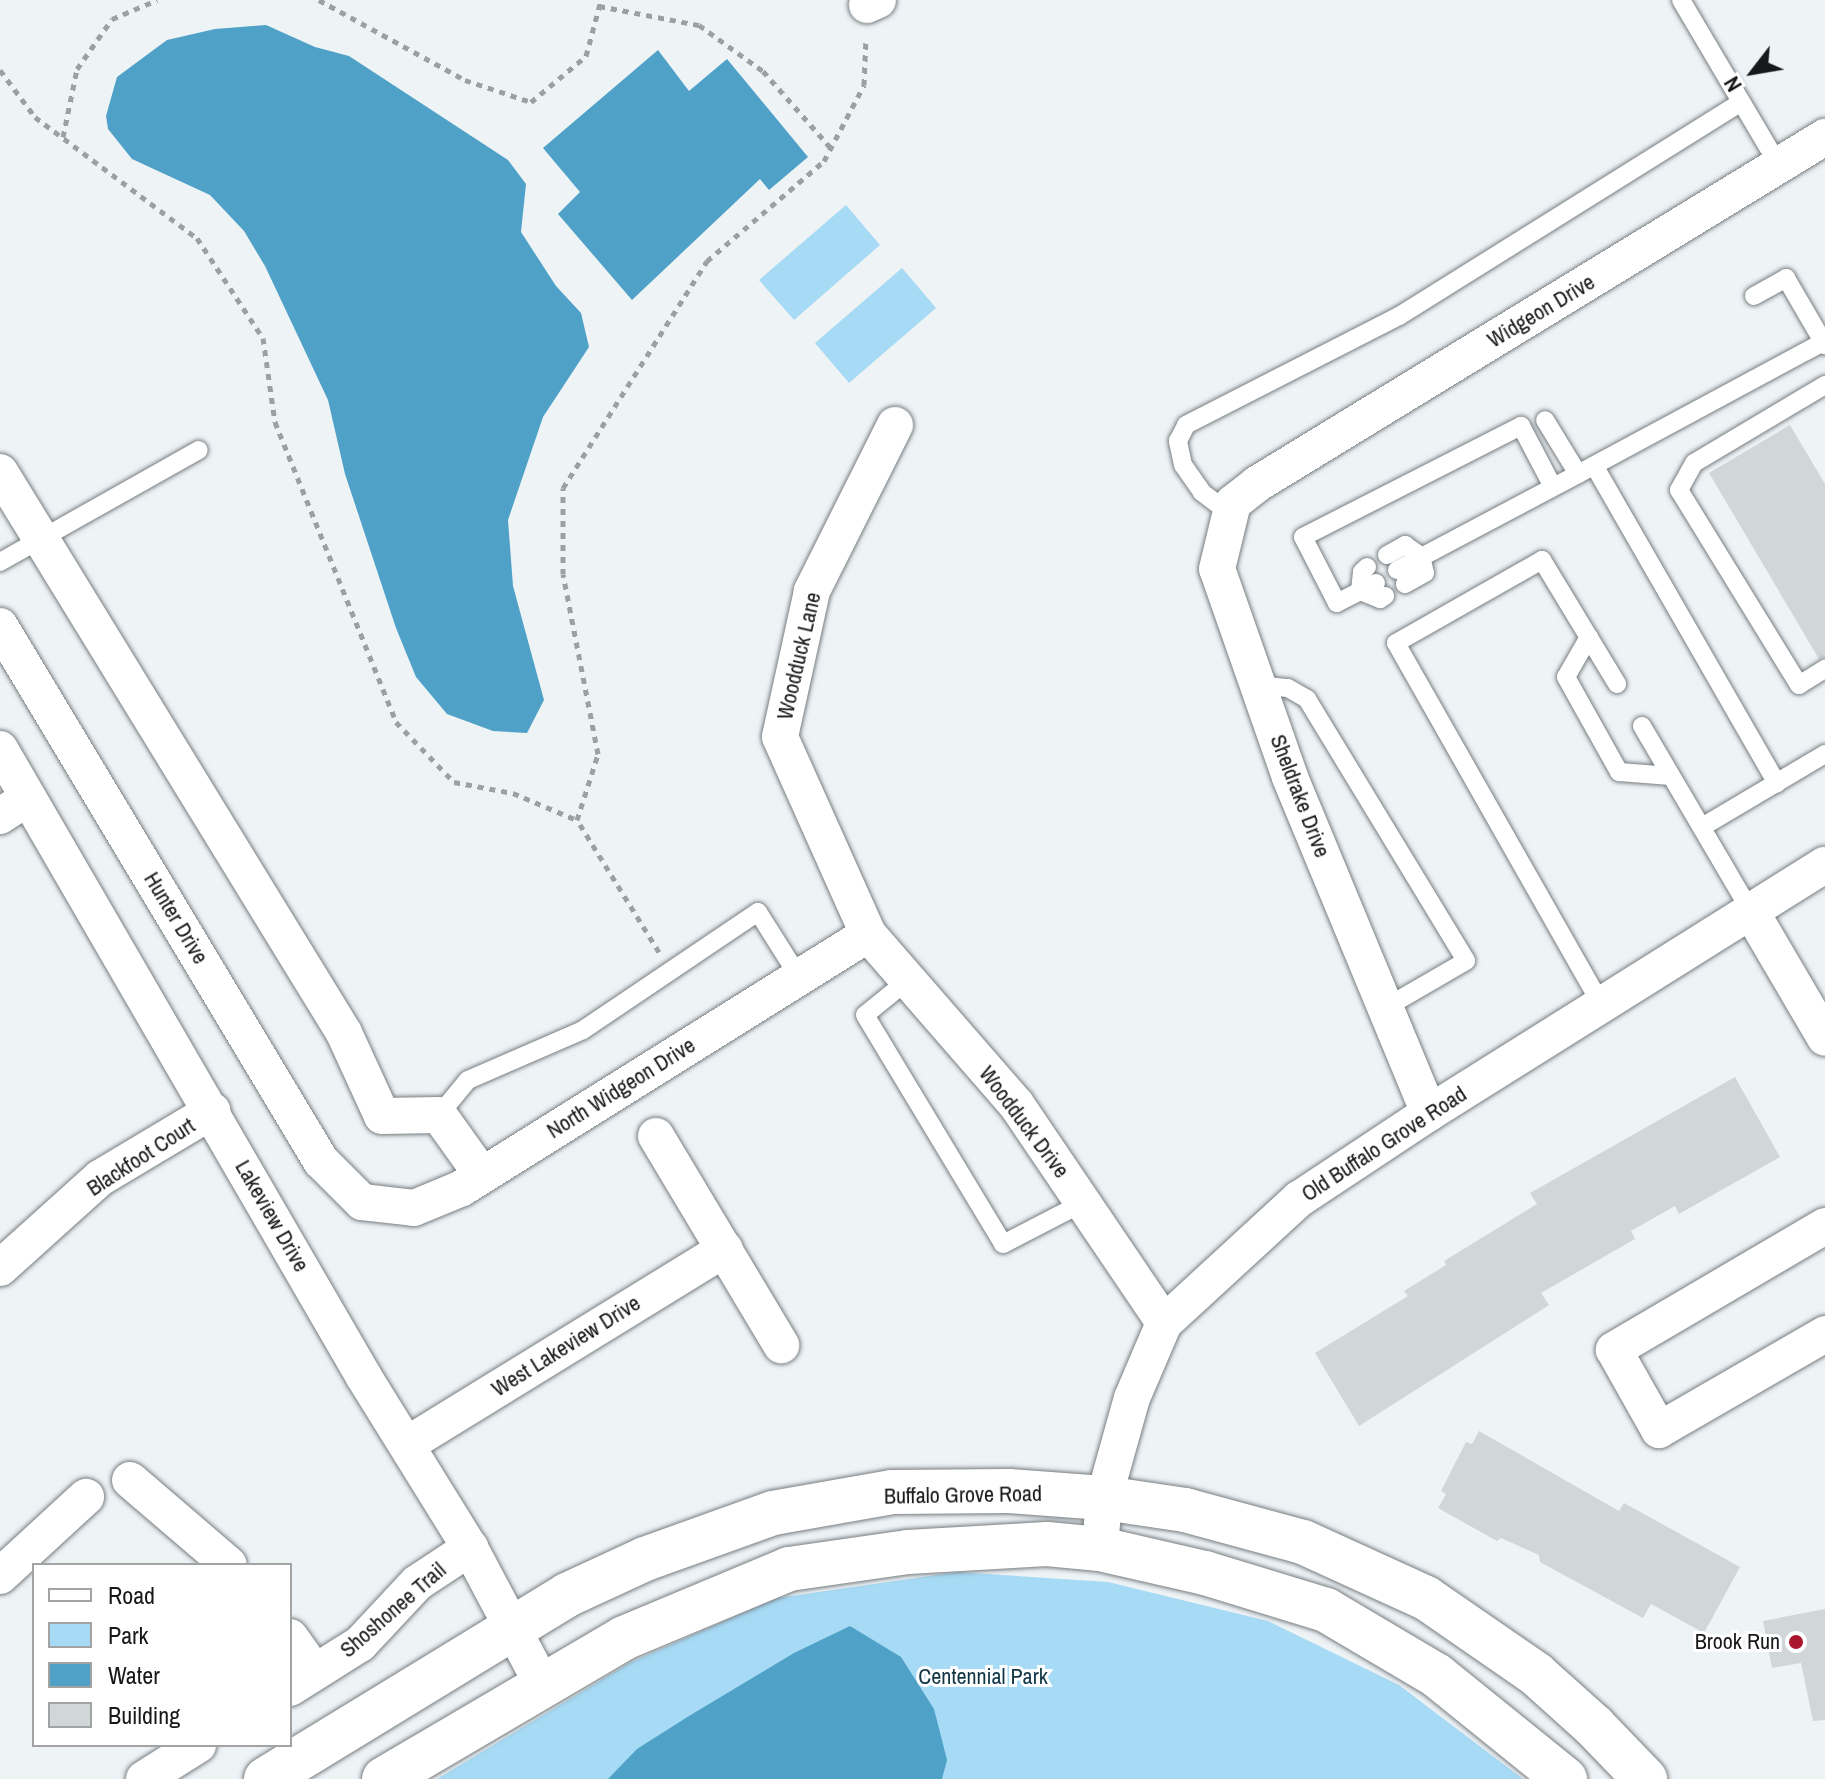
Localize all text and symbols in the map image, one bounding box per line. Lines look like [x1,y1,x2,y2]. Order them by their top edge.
north arrow [1713,32,1793,112]
text: N [1716,71,1749,98]
street label: Widgeon Drive [1483,269,1599,353]
street label: Woodduck Lane [772,590,826,722]
street label: Sheldrake Drive [1265,731,1335,861]
street label: Hunter Drive [138,867,214,969]
street label: North Widgeon Drive [542,1032,700,1144]
street label: Woodduck Drive [973,1061,1075,1183]
street label: Old Buffalo Grove Road [1297,1081,1471,1207]
street label: Blackfoot Court [82,1112,200,1202]
street label: Lakeview Drive [229,1156,315,1276]
street label: West Lakeview Drive [487,1290,645,1402]
street label: Buffalo Grove Road [884,1480,1042,1510]
street label: Shoshonee Trail [335,1557,451,1663]
legend [32,1563,292,1747]
text: Road [108,1579,155,1611]
text: Park [108,1619,148,1651]
place label: Brook Run [1695,1629,1780,1655]
marker: Brook Run [1787,1633,1805,1651]
text: Water [108,1659,160,1691]
park label: Centennial Park [918,1664,1048,1690]
text: Building [108,1699,180,1731]

